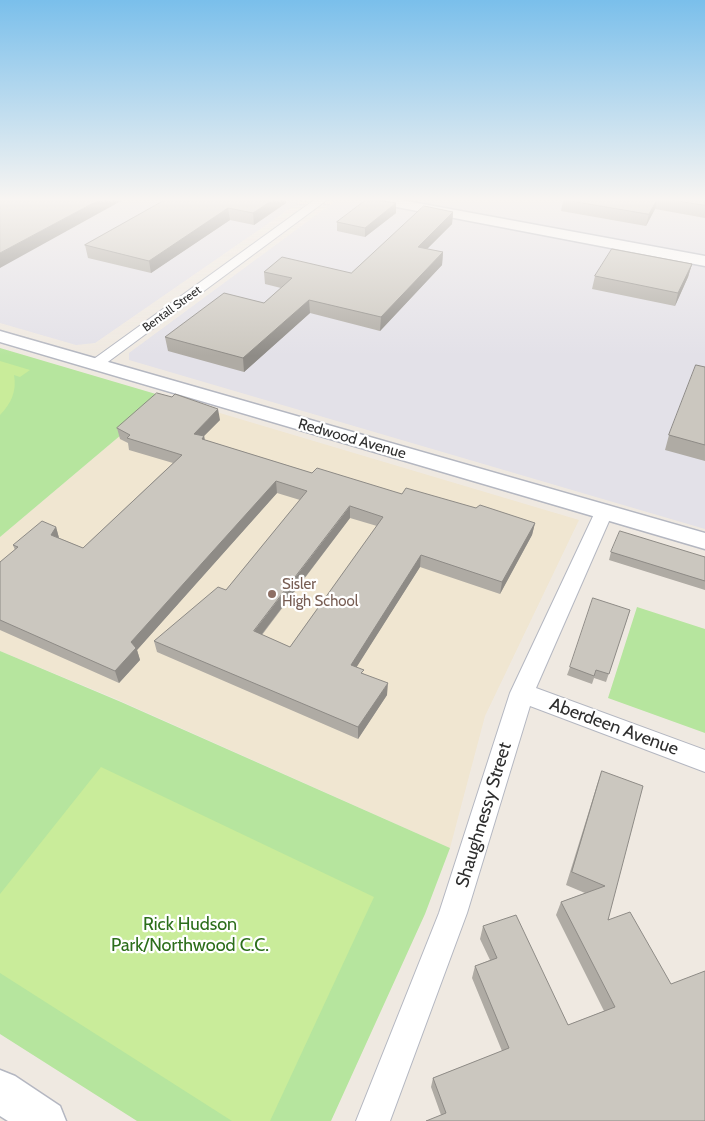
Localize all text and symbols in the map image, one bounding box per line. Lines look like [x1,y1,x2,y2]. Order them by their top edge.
street label: Bentall Street [140,283,204,335]
street label: Redwood Avenue [296,415,408,463]
place label: Sisler High School [282,576,358,611]
marker: Sisler High School [266,588,278,600]
street label: Aberdeen Avenue [547,694,681,760]
street label: Shaughnessy Street [452,740,516,890]
park label: Rick Hudson Park/Northwood C.C. [111,914,269,956]

